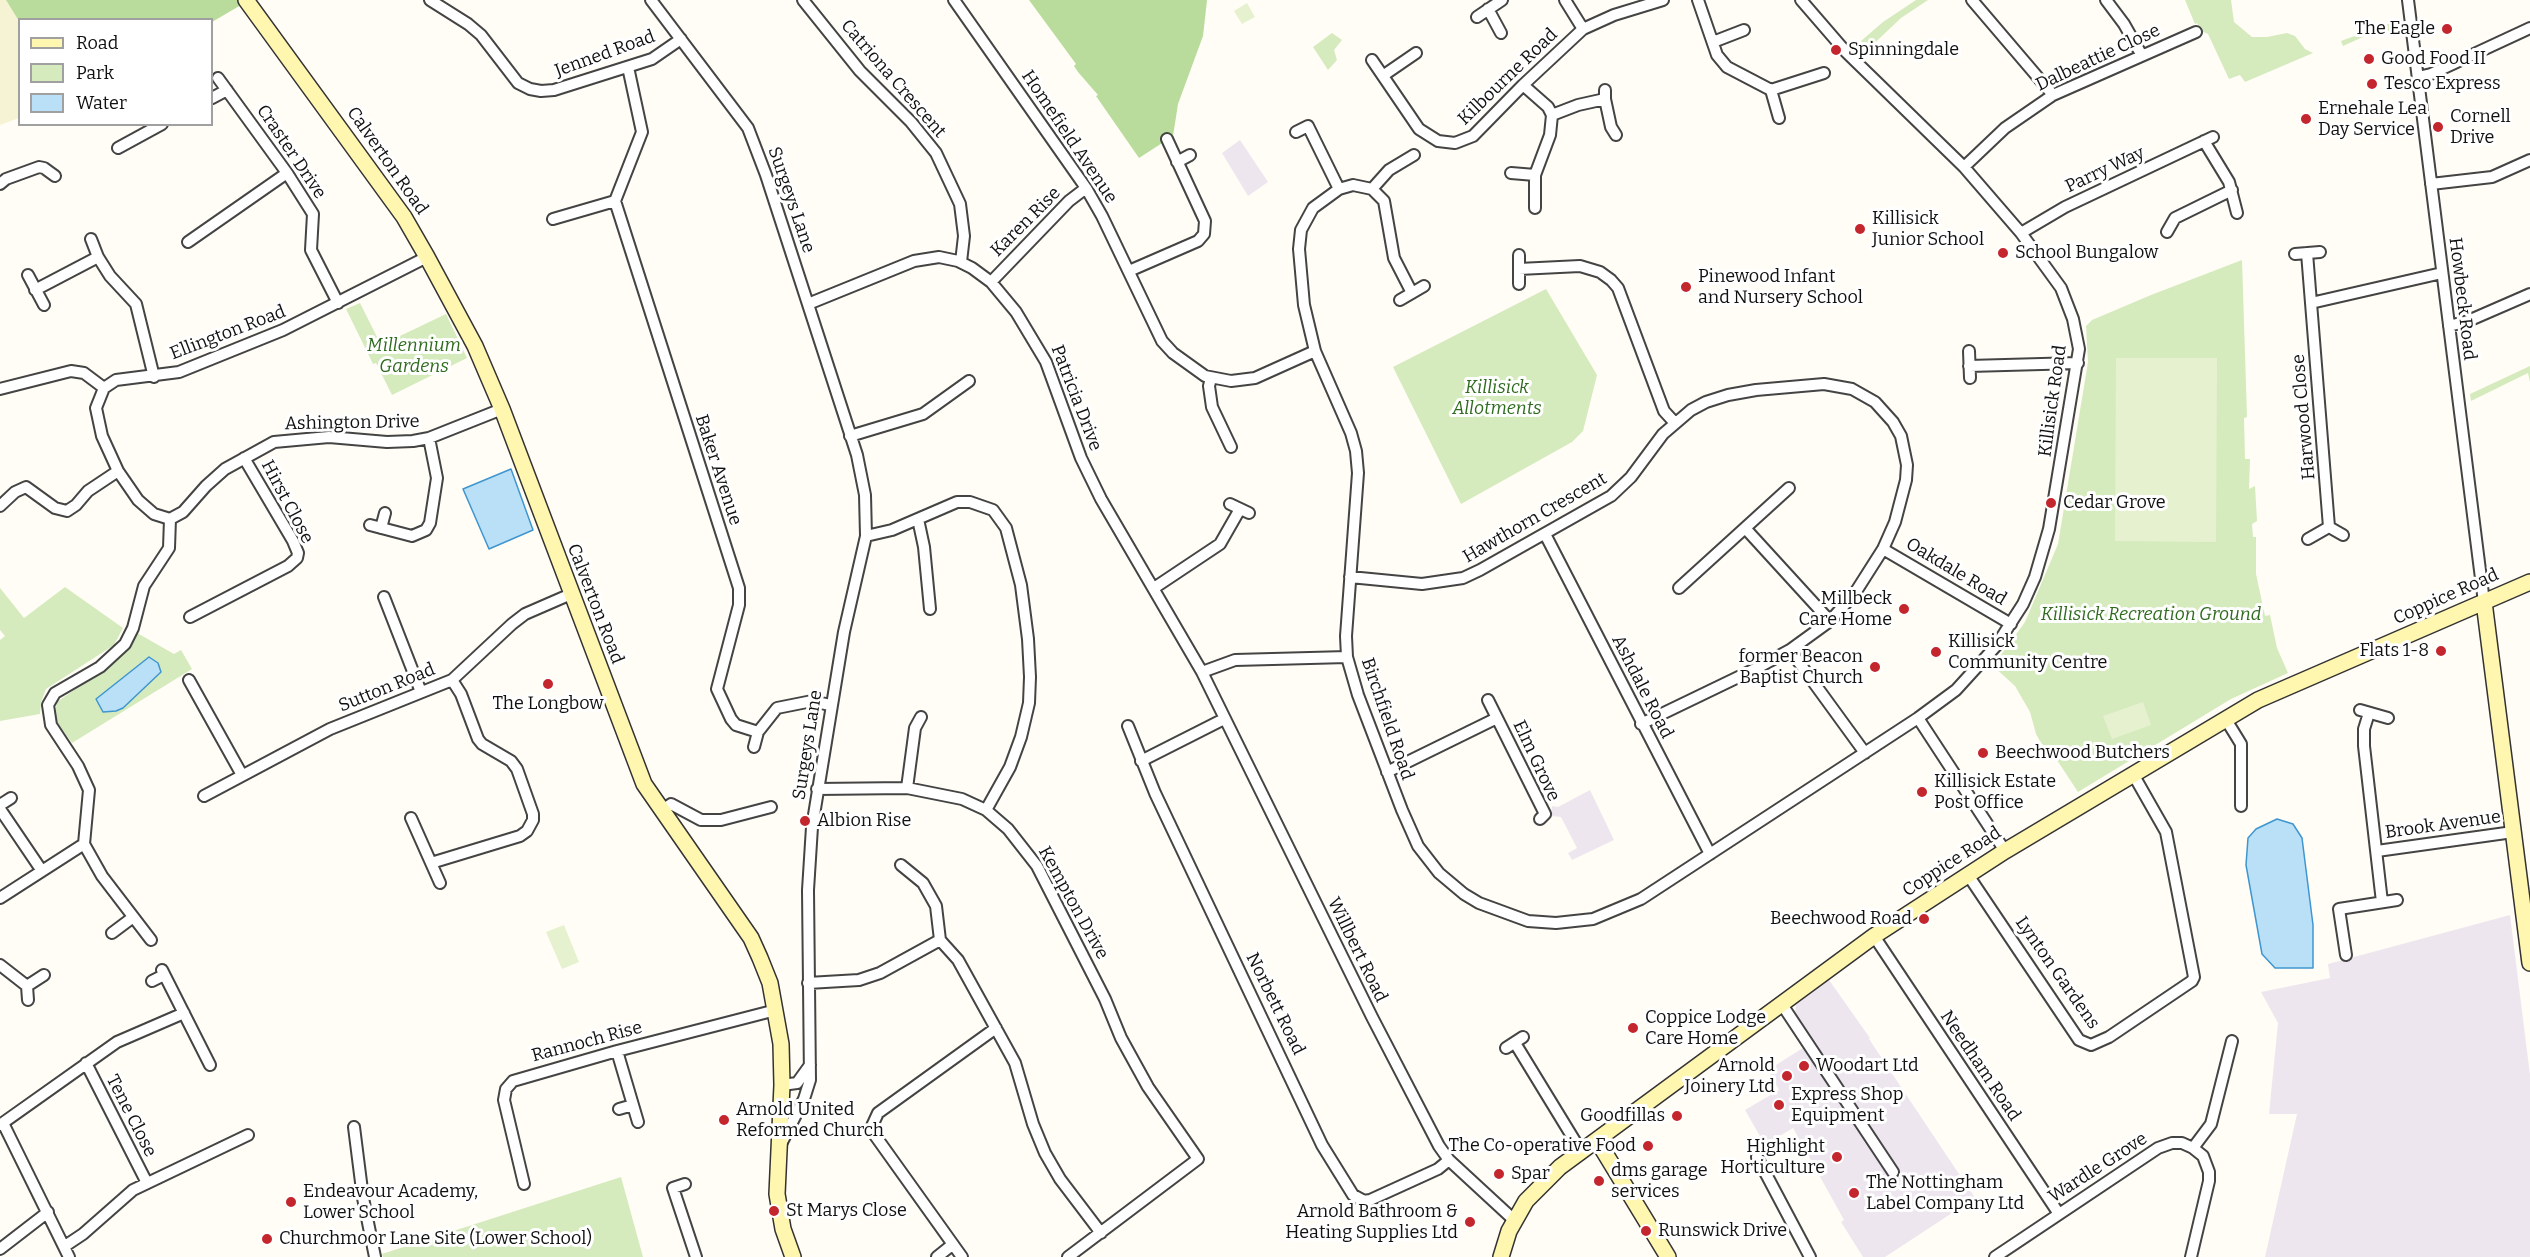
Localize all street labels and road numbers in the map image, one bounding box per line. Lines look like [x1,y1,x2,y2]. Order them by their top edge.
street label: Catriona Crescent [836,15,950,143]
street label: Dalbeattie Close [2032,20,2164,96]
street label: Kilbourne Road [1454,24,1562,130]
street label: Jenned Road [552,26,658,82]
street label: Homefield Avenue [1016,66,1122,208]
street label: Craster Drive [252,101,330,203]
street label: Calverton Road [342,103,432,219]
street label: Parry Way [2062,142,2148,198]
street label: Surgeys Lane [763,144,819,256]
street label: Karen Rise [987,183,1065,261]
street label: Howbeck Road [2444,236,2480,362]
street label: Ellington Road [167,301,289,365]
street label: Patricia Drive [1046,342,1106,454]
street label: Killisick Road [2034,344,2072,458]
street label: Harwood Close [2288,353,2320,481]
street label: Ashington Drive [284,411,420,435]
street label: Baker Avenue [690,412,746,528]
street label: Hirst Close [256,457,318,547]
street label: Hawthorn Crescent [1459,468,1611,568]
street label: Oakdale Road [1902,533,2010,611]
street label: Calverton Road [562,541,628,667]
street label: Coppice Road [2390,564,2502,630]
street label: Ashdale Road [1607,632,1677,742]
street label: Birchfield Road [1356,655,1418,783]
street label: Sutton Road [336,659,438,717]
street label: Surgeys Lane [789,689,827,801]
street label: Elm Grove [1508,717,1564,805]
street label: Brook Avenue [2384,806,2502,844]
street label: Coppice Road [1899,822,2005,902]
street label: Kempton Drive [1033,843,1113,963]
street label: Willbert Road [1322,894,1392,1006]
street label: Lynton Gardens [2010,913,2104,1033]
street label: Norbett Road [1241,949,1309,1059]
street label: Needham Road [1935,1007,2025,1125]
street label: Rannoch Rise [529,1017,645,1067]
street label: Tene Close [101,1071,161,1161]
street label: Wardle Grove [2045,1128,2151,1208]

